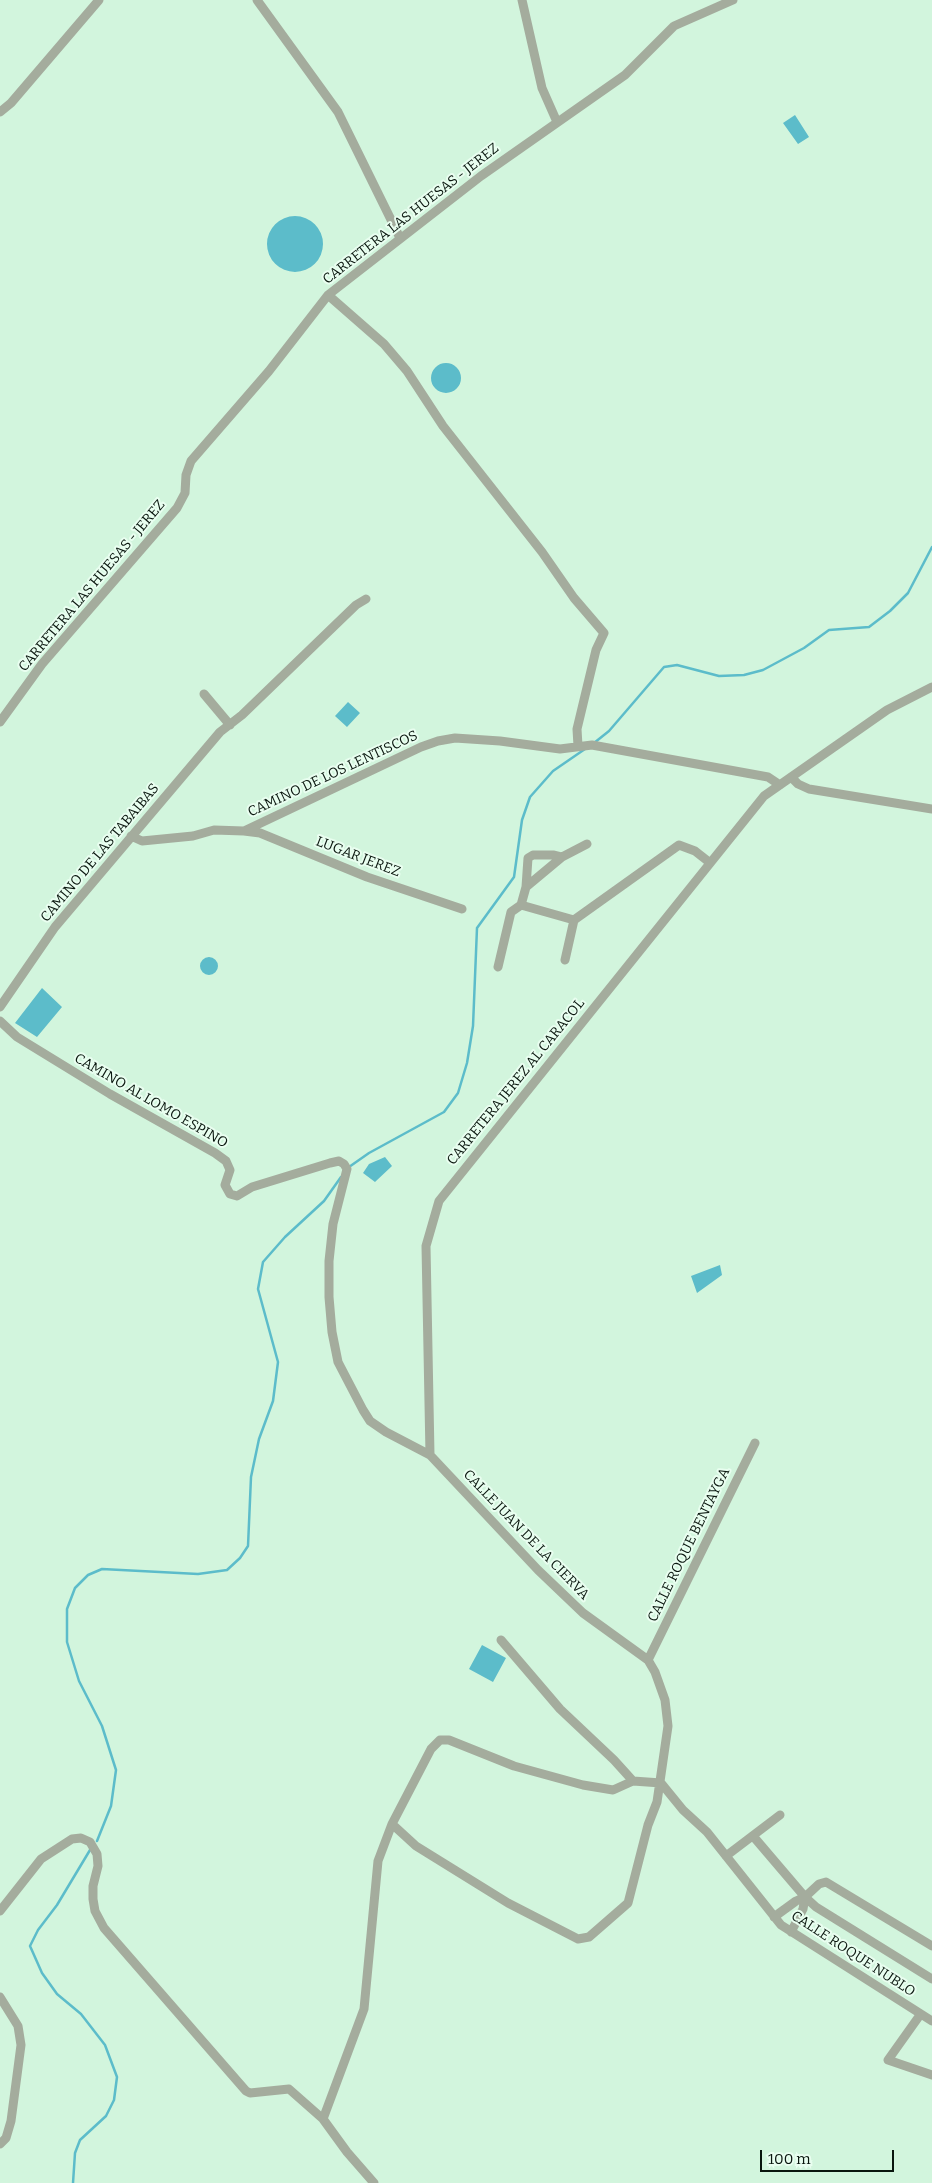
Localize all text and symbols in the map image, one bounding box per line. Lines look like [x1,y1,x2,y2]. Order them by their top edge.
street label: CARRETERA LAS HUESAS - JEREZ [320,140,502,288]
street label: CARRETERA LAS HUESAS - JEREZ [15,497,169,675]
street label: CAMINO DE LOS LENTISCOS [245,727,421,821]
street label: CAMINO DE LAS TABAIBAS [37,780,163,926]
street label: LUGAR JEREZ [313,833,403,881]
street label: CARRETERA JEREZ AL CARACOL [444,996,588,1168]
street label: CAMINO AL LOMO ESPINO [71,1050,231,1152]
street label: CALLE ROQUE BENTAYGA [644,1465,734,1625]
street label: CALLE JUAN DE LA CIERVA [460,1467,592,1603]
street label: CALLE ROQUE NUBLO [788,1908,918,2000]
scale bar [762,2140,896,2172]
text: 100 m [768,2150,811,2168]

